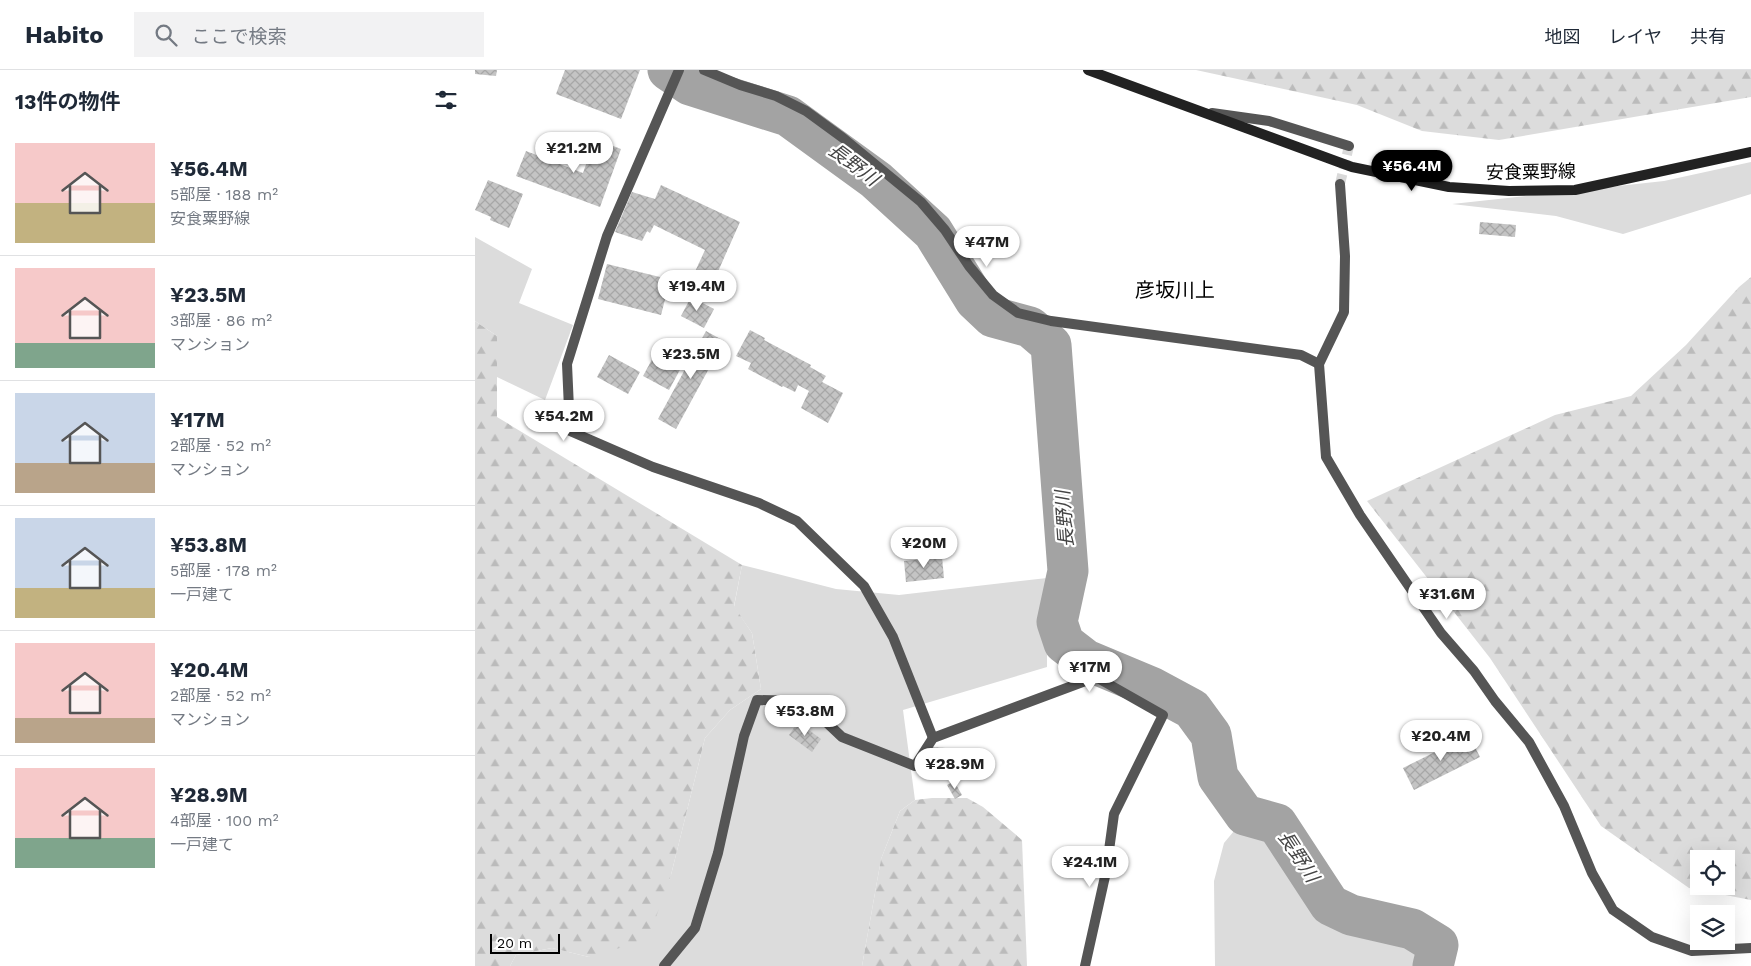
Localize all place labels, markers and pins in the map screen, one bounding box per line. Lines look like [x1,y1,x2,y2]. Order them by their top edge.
pin: ¥21.2M [533,132,615,174]
pin: ¥56.4M [1371,150,1453,192]
pin: ¥47M [957,226,1017,268]
pin: ¥19.4M [656,270,738,312]
pin: ¥23.5M [650,338,732,380]
pin: ¥54.2M [523,400,605,442]
pin: ¥20M [894,526,954,569]
pin: ¥31.6M [1406,578,1488,620]
pin: ¥17M [1060,650,1120,693]
pin: ¥53.8M [764,694,846,737]
pin: ¥20.4M [1400,720,1482,762]
pin: ¥28.9M [914,748,996,790]
pin: ¥24.1M [1049,846,1131,888]

